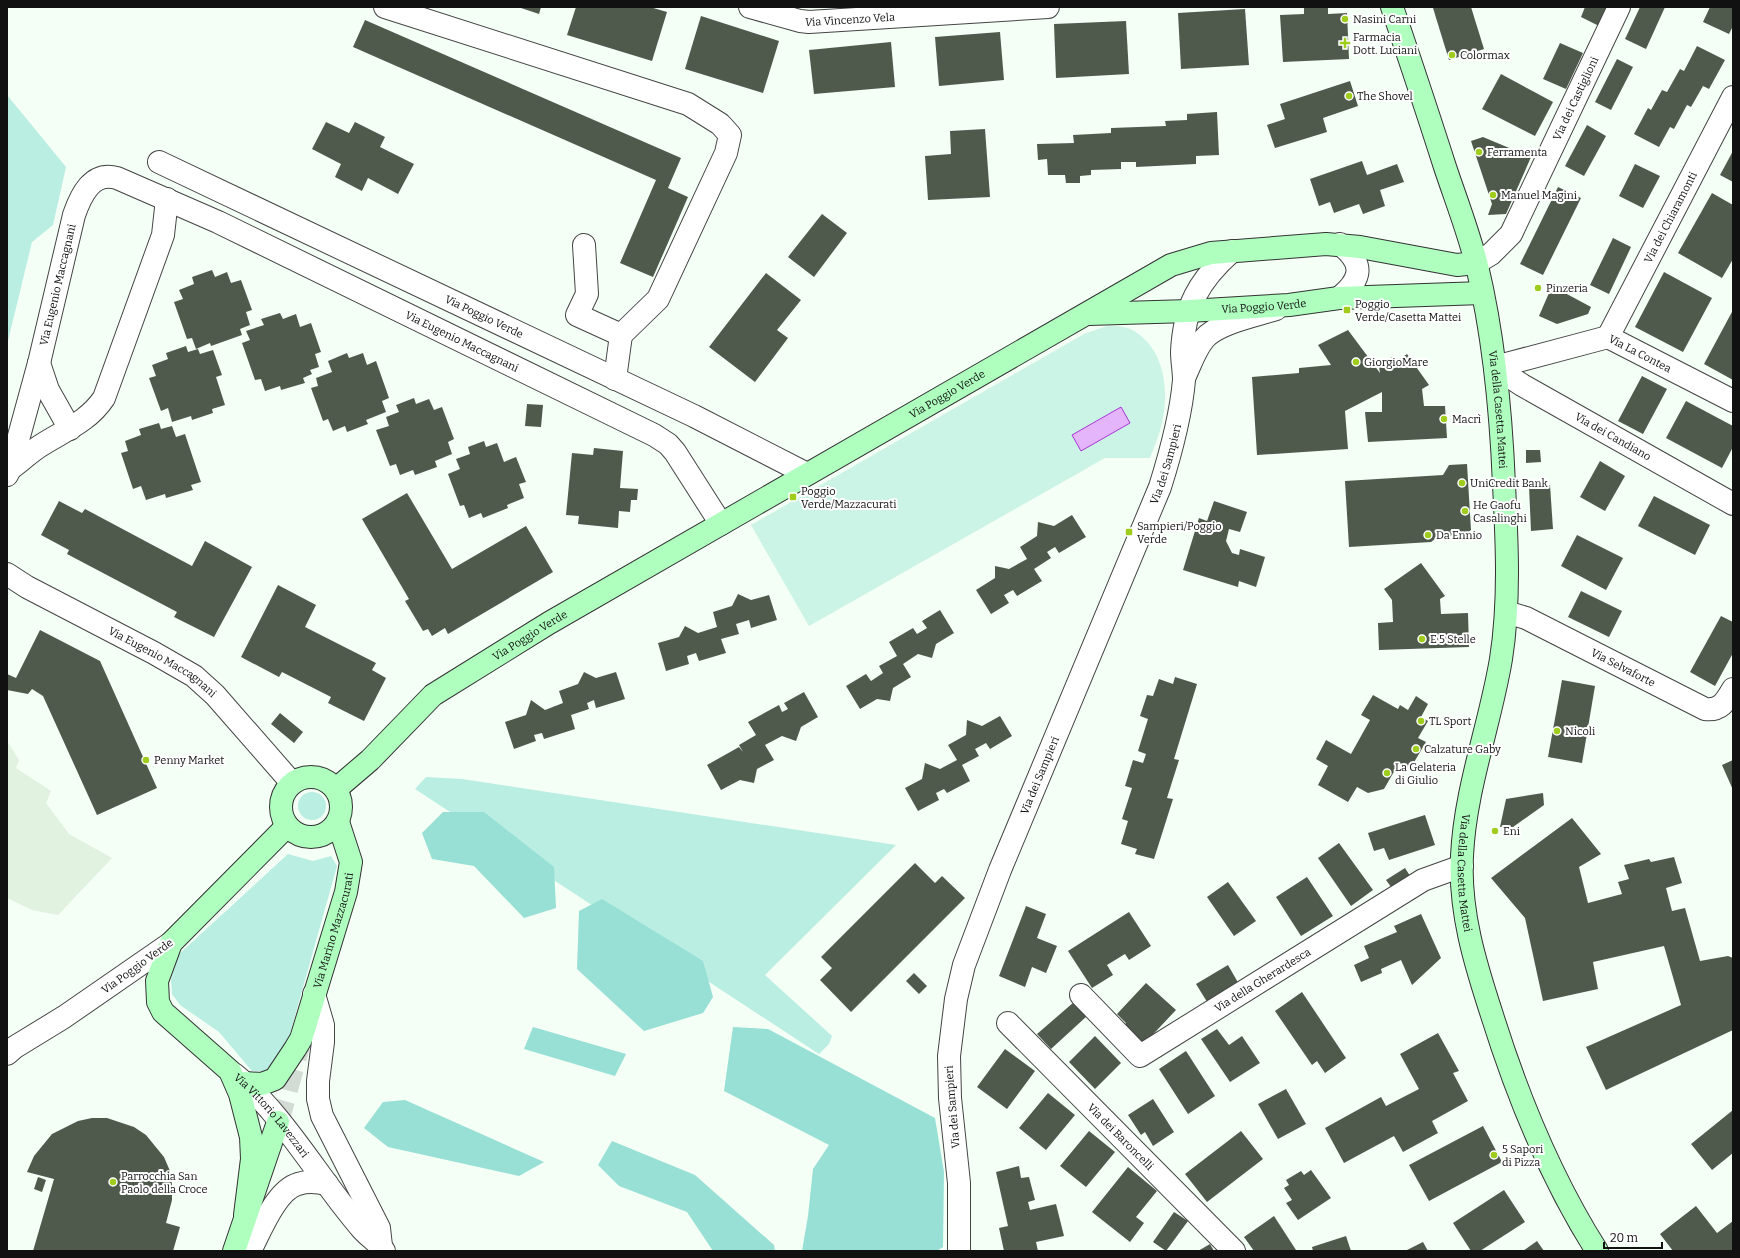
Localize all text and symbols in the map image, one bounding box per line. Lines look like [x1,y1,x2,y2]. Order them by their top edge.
street label: Via Vincenzo Vela [804,11,895,29]
place label: Nasini Carni [1353,13,1417,26]
marker: Nasini Carni [1340,14,1350,24]
place label: Farmacia Dott. Luciani [1353,31,1418,57]
marker: Farmacia Dott. Luciani [1340,38,1350,48]
place label: Colormax [1460,49,1510,62]
marker: Colormax [1447,50,1457,60]
street label: Via dei Castiglioni [1551,54,1602,142]
place label: The Shovel [1357,90,1413,103]
marker: The Shovel [1344,91,1354,101]
place label: Ferramenta [1487,146,1547,159]
marker: Ferramenta [1474,147,1484,157]
street label: Via dei Chiaramonti [1642,169,1700,265]
place label: Manuel Magini [1501,189,1578,202]
marker: Manuel Magini [1488,190,1498,200]
street label: Via Eugenio Maccagnani [37,222,79,347]
place label: Pinzeria [1546,282,1588,295]
marker: Pinzeria [1533,283,1543,293]
street label: Via Poggio Verde [443,293,525,341]
street label: Via Poggio Verde [1221,297,1307,316]
place label: Poggio Verde/Casetta Mattei [1355,298,1462,324]
marker: Poggio Verde/Casetta Mattei [1342,305,1352,315]
street label: Via Eugenio Maccagnani [403,308,521,375]
street label: Via La Contea [1606,332,1673,375]
street label: Via della Casetta Mattei [1486,350,1509,470]
place label: GiorgioMare [1364,356,1428,369]
marker: GiorgioMare [1351,357,1361,367]
street label: Via Poggio Verde [907,367,988,421]
street label: Via dei Candiano [1572,410,1653,463]
place label: Macrì [1452,413,1482,426]
marker: Macrì [1439,414,1449,424]
street label: Via dei Sampieri [1147,422,1184,506]
place label: UniCredit Bank [1470,477,1549,490]
marker: UniCredit Bank [1457,478,1467,488]
place label: Poggio Verde/Mazzacurati [801,485,897,511]
marker: Poggio Verde/Mazzacurati [788,492,798,502]
place label: He Gaofu Casalinghi [1473,499,1527,525]
marker: He Gaofu Casalinghi [1460,506,1470,516]
place label: Sampieri/Poggio Verde [1137,520,1222,546]
marker: Sampieri/Poggio Verde [1124,527,1134,537]
place label: Da Ennio [1436,529,1482,542]
marker: Da Ennio [1423,530,1433,540]
street label: Via Poggio Verde [490,608,570,663]
street label: Via Eugenio Maccagnani [106,624,219,701]
place label: E 5 Stelle [1430,633,1476,646]
marker: E 5 Stelle [1417,634,1427,644]
street label: Via Selvaforte [1589,646,1657,690]
place label: TL Sport [1429,715,1471,728]
marker: TL Sport [1416,716,1426,726]
place label: Nicoli [1565,725,1596,738]
marker: Nicoli [1552,726,1562,736]
street label: Via dei Sampieri [1018,734,1062,816]
place label: Calzature Gaby [1424,743,1501,756]
marker: Calzature Gaby [1411,744,1421,754]
place label: Penny Market [154,754,224,767]
marker: Penny Market [141,755,151,765]
place label: La Gelateria di Giulio [1395,761,1456,787]
marker: La Gelateria di Giulio [1382,768,1392,778]
street label: Via della Casetta Mattei [1455,813,1474,934]
place label: Eni [1503,825,1521,838]
marker: Eni [1490,826,1500,836]
street label: Via Marino Mazzacurati [311,871,356,990]
street label: Via Poggio Verde [99,936,176,997]
street label: Via della Gherardesca [1212,946,1313,1015]
street label: Via dei Sampieri [942,1064,963,1149]
street label: Via Vittorio Lavezzari [231,1071,312,1161]
street label: Via dei Baroncelli [1085,1101,1157,1173]
place label: 5 Sapori di Pizza [1502,1143,1544,1169]
marker: 5 Sapori di Pizza [1489,1150,1499,1160]
place label: Parrocchia San Paolo della Croce [121,1170,207,1196]
marker: Parrocchia San Paolo della Croce [108,1177,118,1187]
scale bar [1604,1224,1662,1250]
text: 20 m [1610,1231,1639,1245]

